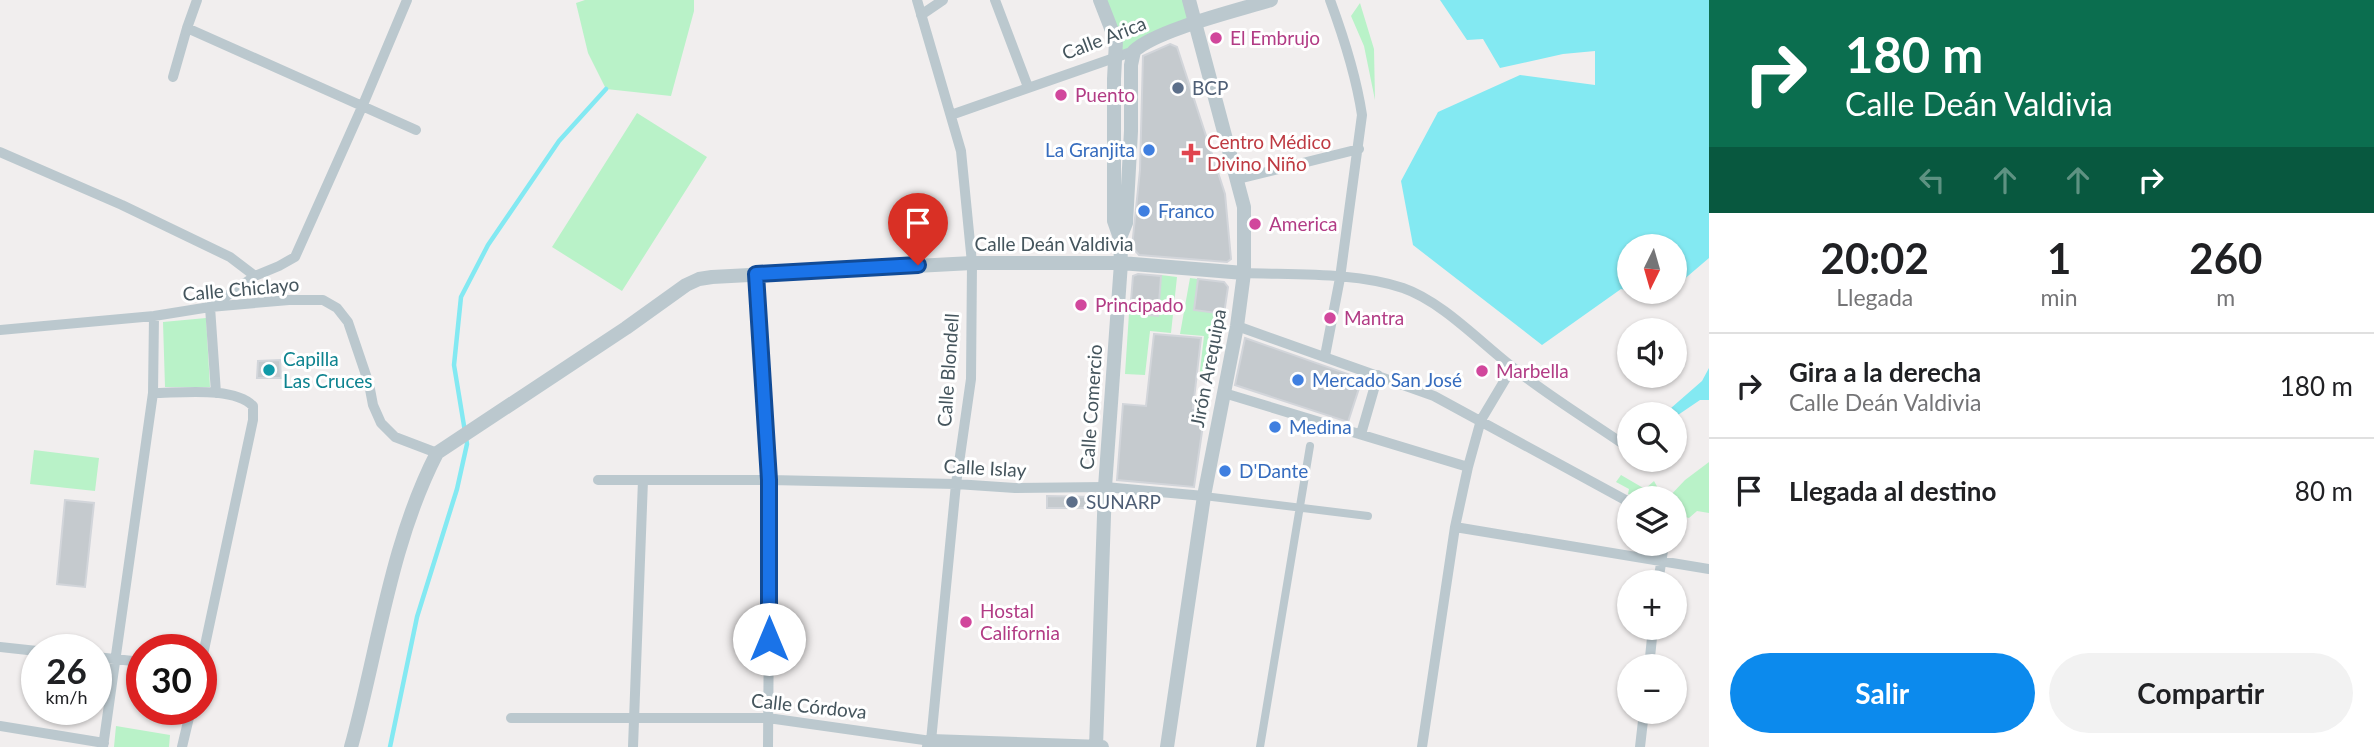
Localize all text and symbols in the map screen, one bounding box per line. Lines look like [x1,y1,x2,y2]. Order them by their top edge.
street label: Calle Arica [1059,11,1149,64]
text: 180 m [1845,25,1983,83]
place label: El Embrujo [1230,26,1320,49]
icon: right [1730,28,1821,119]
marker: El Embrujo [1208,30,1224,46]
place label: BCP [1192,76,1228,99]
marker: BCP [1170,80,1186,96]
place label: Puento [1075,83,1135,106]
text: Calle Deán Valdivia [1845,84,2113,123]
marker: Puento [1053,87,1069,103]
place label: Centro Médico Divino Niño [1207,130,1331,175]
place label: La Granjita [1045,138,1135,161]
marker: La Granjita [1141,142,1157,158]
marker: Centro Médico Divino Niño [1181,143,1201,163]
icon: left [1913,161,1951,199]
icon: ahead [1986,161,2024,199]
icon: ahead [2059,161,2097,199]
icon: right [2132,161,2170,199]
pin [888,193,948,265]
place label: Franco [1158,199,1214,222]
marker: Franco [1136,203,1152,219]
icon: arrive [899,204,937,242]
place label: America [1269,212,1337,235]
marker: America [1247,216,1263,232]
street label: Calle Deán Valdivia [975,232,1133,255]
text: 20:02 [1821,233,1929,283]
text: 1 [2047,233,2071,283]
text: 260 [2189,233,2262,283]
north arrow [1617,234,1687,304]
map controls [1617,234,1687,724]
street label: Calle Chiclayo [182,272,300,305]
text: Llegada [1836,283,1913,311]
text: min [2040,283,2078,311]
text: m [2216,283,2235,311]
place label: Principado [1095,293,1183,316]
marker: Principado [1073,297,1089,313]
place label: Mantra [1344,306,1404,329]
street label: Jirón Arequipa [1185,307,1230,429]
marker: Mantra [1322,310,1338,326]
street label: Calle Blondell [932,313,963,427]
button: sound [1617,318,1687,388]
street label: Calle Comercio [1075,343,1106,471]
place label: Capilla Las Cruces [283,347,373,392]
text: Gira a la derecha [1789,356,1981,388]
place label: Marbella [1496,359,1569,382]
marker: Capilla Las Cruces [261,362,277,378]
marker: Marbella [1474,363,1490,379]
icon: right [1730,367,1768,405]
place label: Mercado San José [1312,368,1462,391]
text: 180 m [2280,370,2353,402]
marker: Mercado San José [1290,372,1306,388]
text: Calle Deán Valdivia [1789,388,1981,416]
button: search [1617,402,1687,472]
place label: Medina [1289,415,1352,438]
marker: Medina [1267,419,1283,435]
street label: Calle Islay [943,454,1027,481]
place label: D'Dante [1239,459,1308,482]
marker: D'Dante [1217,463,1233,479]
icon: arrive [1730,472,1768,510]
text: Llegada al destino [1789,475,1996,507]
text: 80 m [2295,475,2353,507]
button: layers [1617,486,1687,556]
place label: SUNARP [1086,490,1161,513]
marker: SUNARP [1064,494,1080,510]
button: + [1617,570,1687,640]
place label: Hostal California [980,599,1060,644]
position arrow [732,602,806,676]
marker: Hostal California [958,614,974,630]
speed limit sign: 30 [126,634,217,725]
text: 26 [46,649,87,691]
button: Salir [1730,653,2035,733]
button: Compartir [2049,653,2353,733]
button: − [1617,654,1687,724]
text: km/h [45,686,88,708]
street label: Calle Córdova [750,688,868,723]

